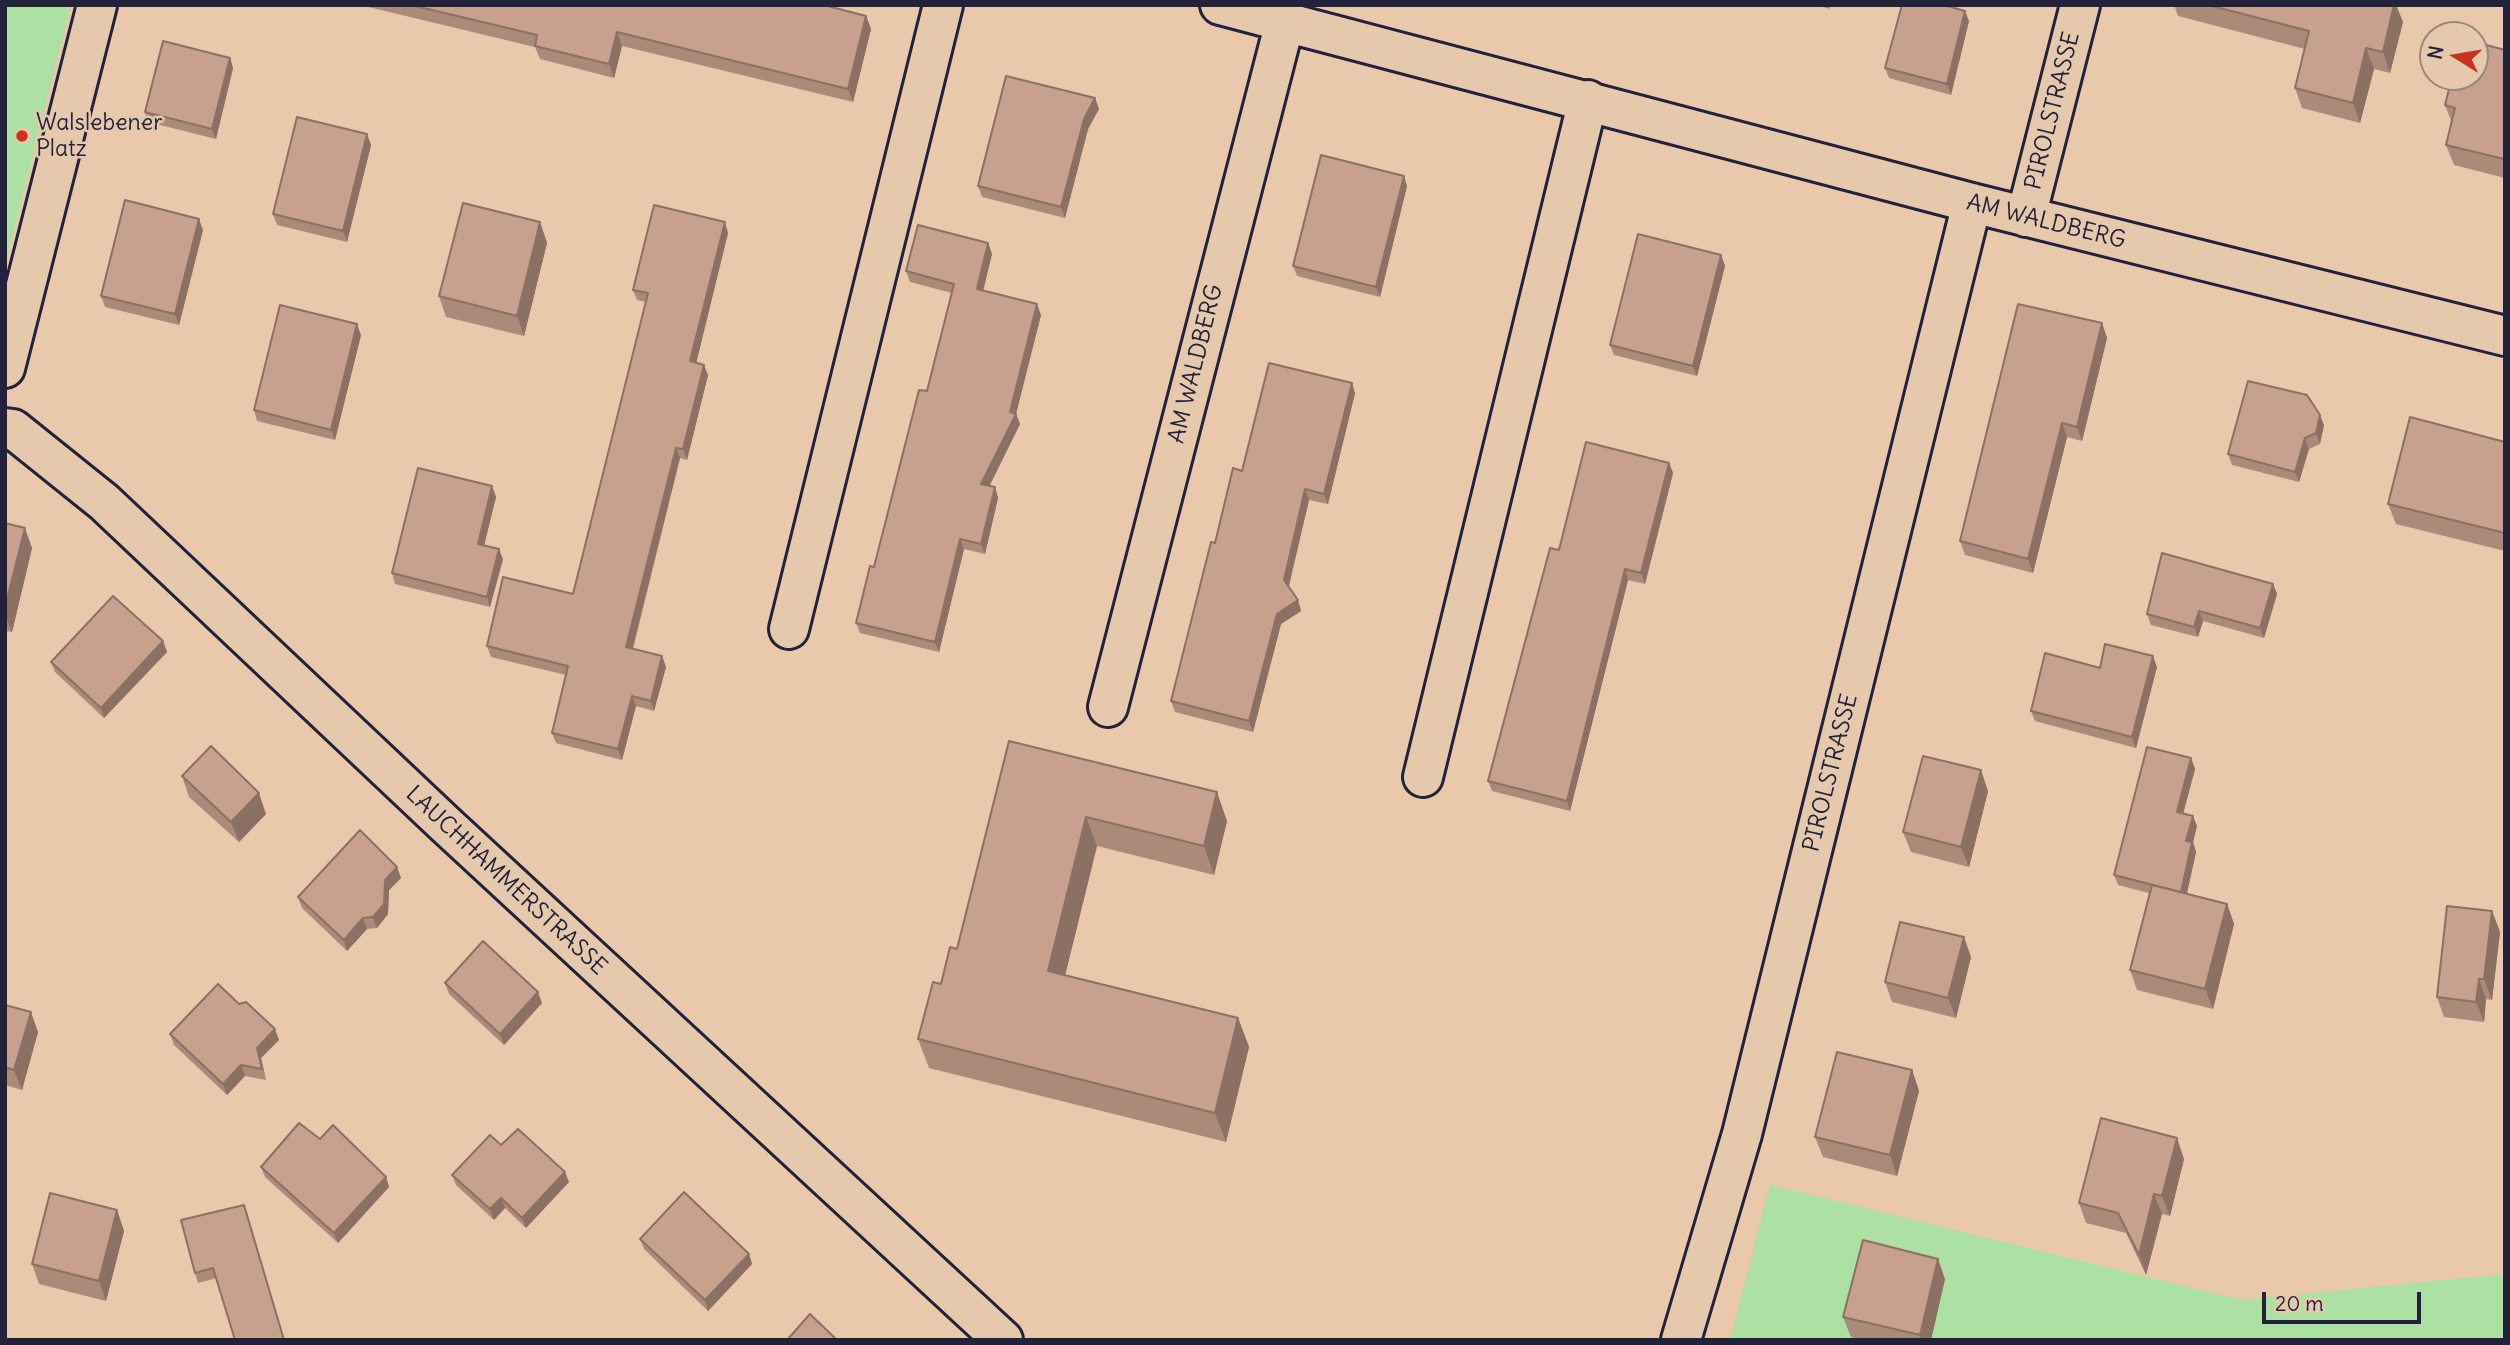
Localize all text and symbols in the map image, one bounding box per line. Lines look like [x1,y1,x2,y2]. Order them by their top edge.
north arrow [2419,21,2489,91]
street label: PIROLSTRASSE [2020,29,2086,193]
text: N [2422,44,2448,61]
place label: Walslebener Platz [36,109,163,163]
marker: Walslebener Platz [14,128,30,144]
street label: AM WALDBERG [1964,189,2128,255]
street label: AM WALDBERG [1163,282,1229,446]
street label: PIROLSTRASSE [1798,691,1864,855]
street label: LAUCHHAMMERSTRASSE [400,781,612,981]
scale bar [2265,1278,2424,1322]
text: 20 m [2275,1290,2324,1317]

